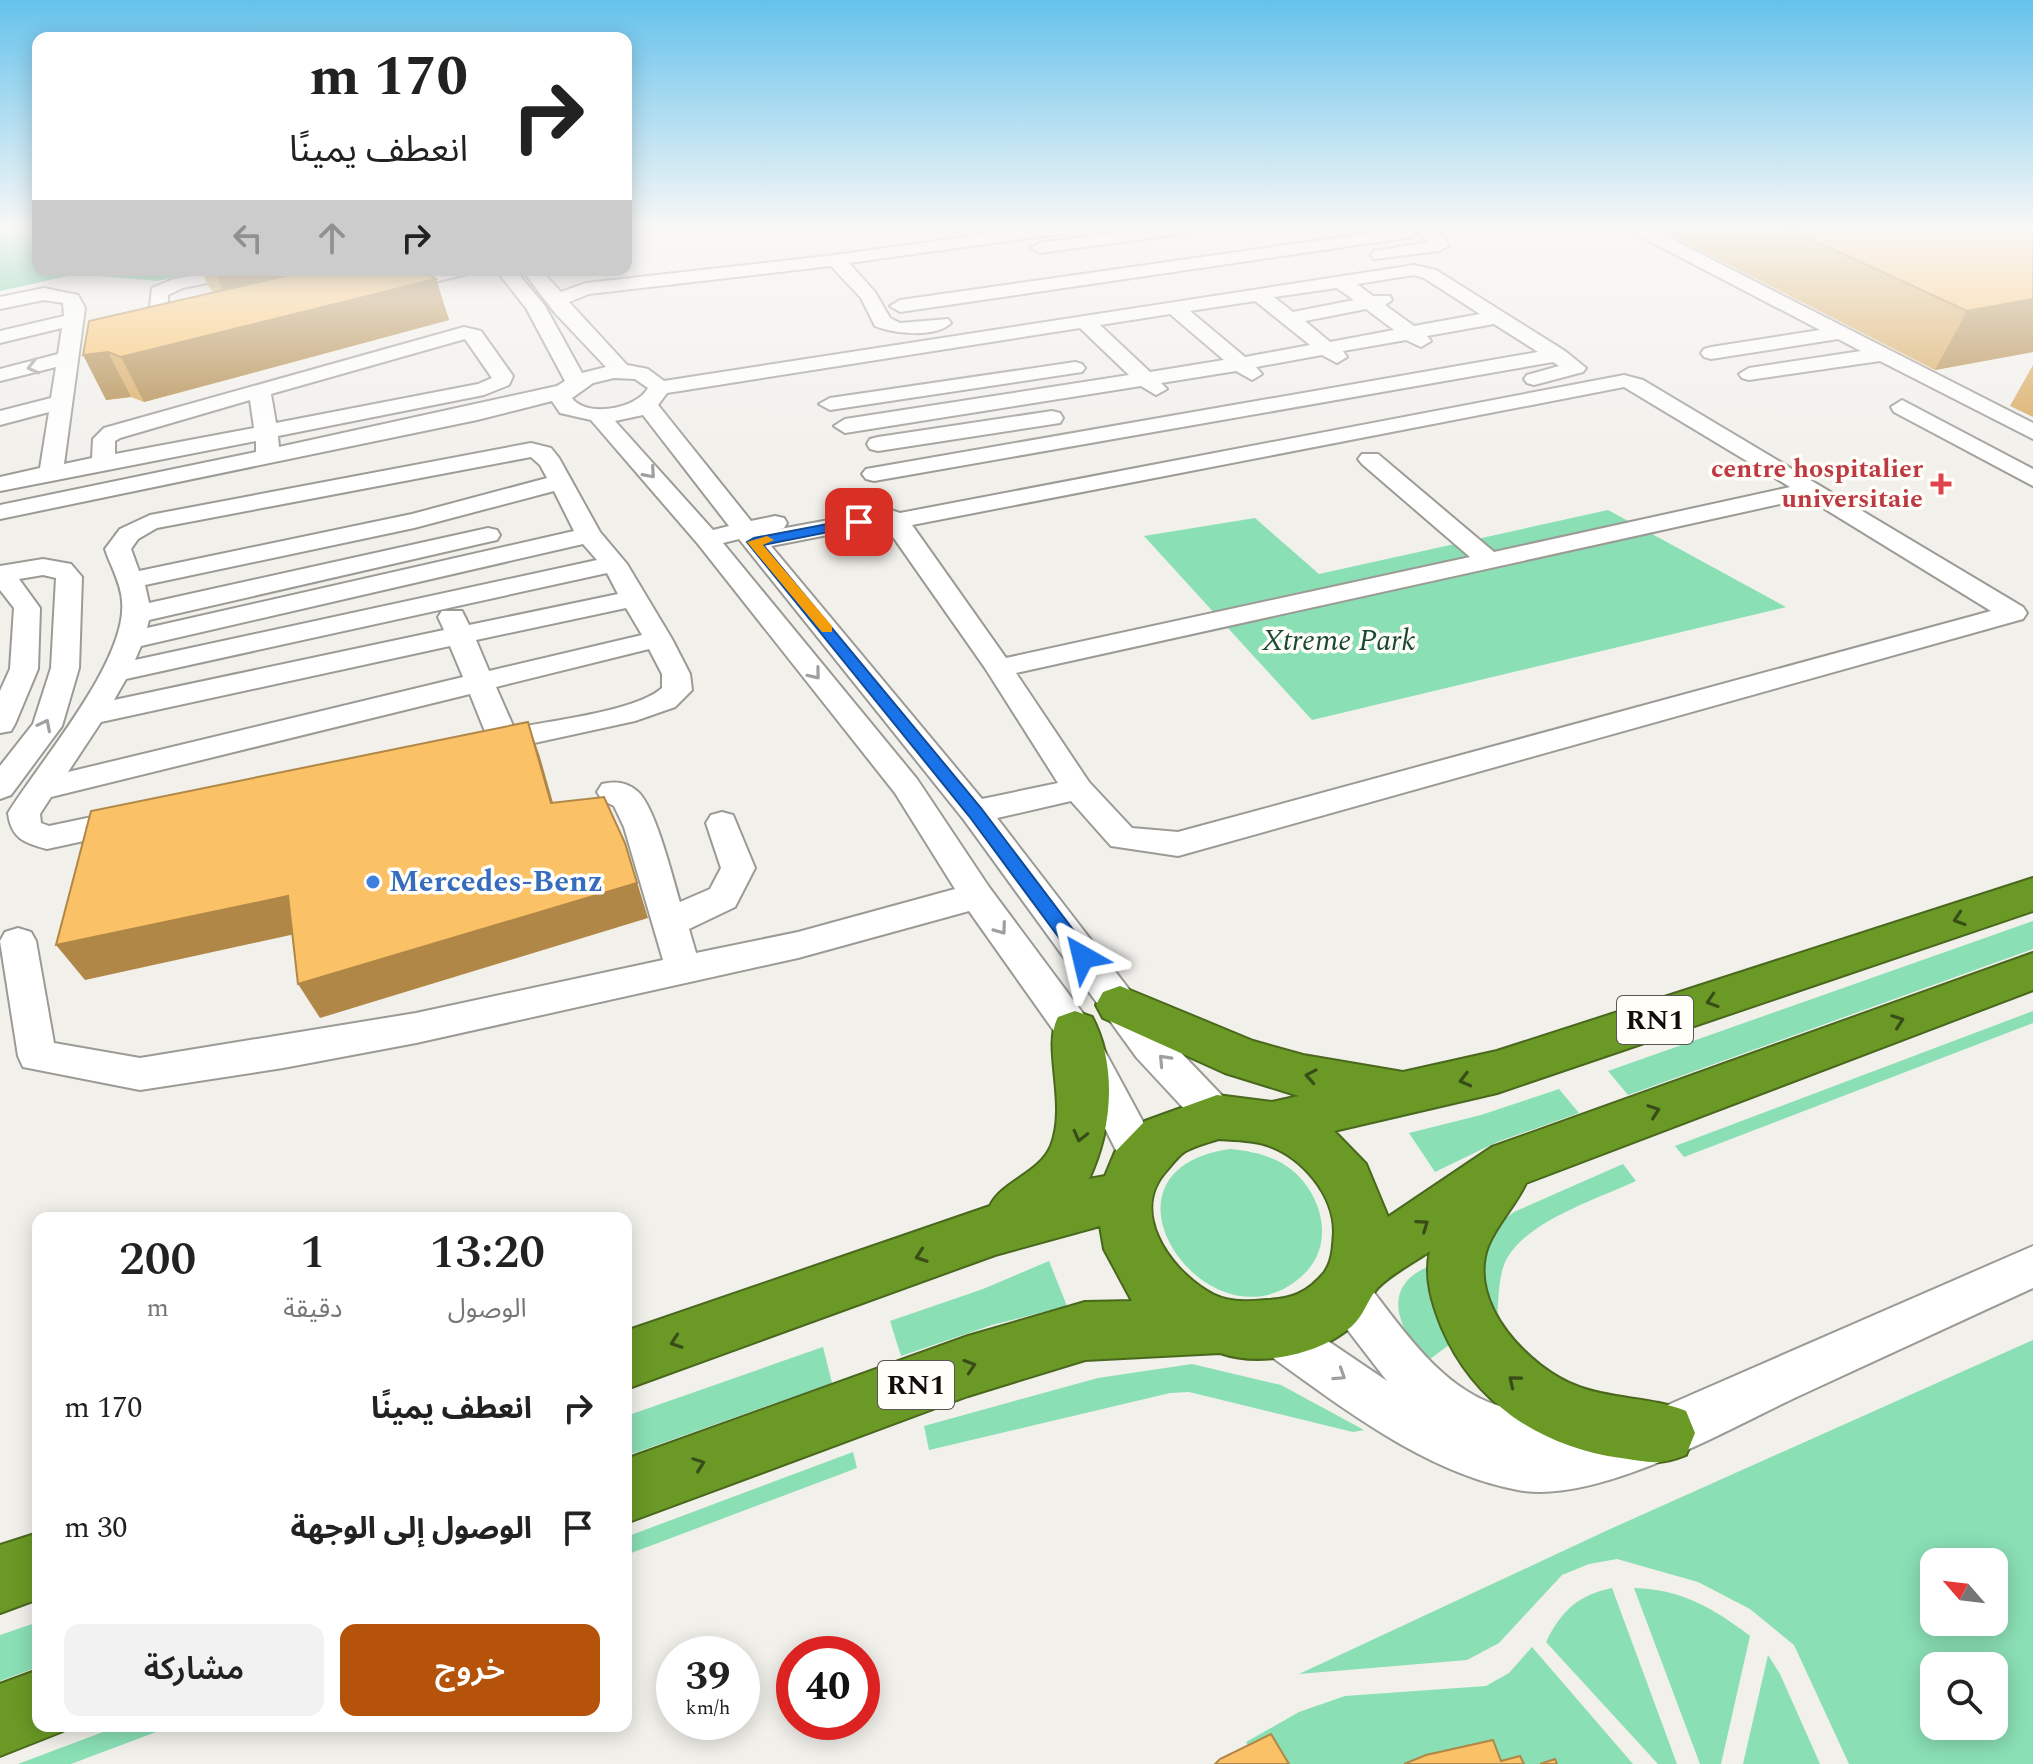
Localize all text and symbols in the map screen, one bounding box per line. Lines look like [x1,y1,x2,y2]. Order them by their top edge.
text: 170 m [309,35,468,120]
icon: right [496,64,600,168]
text: انعطف يمينًا [289,123,468,178]
icon: left [226,216,270,260]
icon: ahead [310,216,354,260]
icon: right [394,216,438,260]
one-way arrow [26,357,40,374]
place label: centre hospitalier universitaie [1711,449,1924,519]
one-way arrow [640,464,654,479]
marker: centre hospitalier universitaie [1930,473,1952,495]
pin [825,488,893,556]
icon: arrive [837,500,881,544]
park label: Xtreme Park [1262,618,1415,664]
one-way arrow [806,664,820,679]
one-way arrow [35,719,51,733]
place label: Mercedes-Benz [389,859,603,905]
marker: Mercedes-Benz [364,873,382,891]
one-way arrow [1953,909,1967,925]
position arrow [1041,915,1125,999]
one-way arrow [991,920,1005,935]
one-way arrow [1706,991,1720,1007]
road number: RN1 [1617,996,1693,1044]
one-way arrow [1890,1014,1904,1031]
one-way arrow [1158,1055,1173,1069]
one-way arrow [1304,1069,1317,1086]
one-way arrow [1458,1071,1472,1088]
one-way arrow [1646,1104,1660,1121]
one-way arrow [1072,1128,1089,1142]
text: 1 [300,1216,326,1289]
text: 13:20 [430,1216,545,1289]
one-way arrow [1414,1220,1428,1235]
text: 200 [119,1223,196,1296]
one-way arrow [915,1246,929,1262]
text: m [146,1288,169,1328]
text: دقيقة [283,1289,342,1329]
text: الوصول [448,1289,527,1329]
one-way arrow [670,1332,684,1349]
one-way arrow [962,1359,976,1375]
road number: RN1 [878,1361,954,1409]
one-way arrow [1331,1365,1345,1380]
one-way arrow [1508,1376,1523,1390]
text: 170 m [64,1385,142,1431]
text: انعطف يمينًا [371,1386,532,1432]
icon: right [556,1386,600,1430]
one-way arrow [691,1458,705,1474]
text: 30 m [64,1505,127,1551]
text: الوصول إلى الوجهة [290,1506,532,1552]
icon: arrive [556,1506,600,1550]
north arrow [1920,1548,2008,1636]
map controls [1920,1548,2008,1740]
button: مشاركة [64,1624,324,1716]
button: خروج [340,1624,600,1716]
speed limit sign: 40 [776,1636,880,1740]
text: 39 [686,1647,730,1708]
button: search [1920,1652,2008,1740]
text: km/h [686,1693,731,1723]

